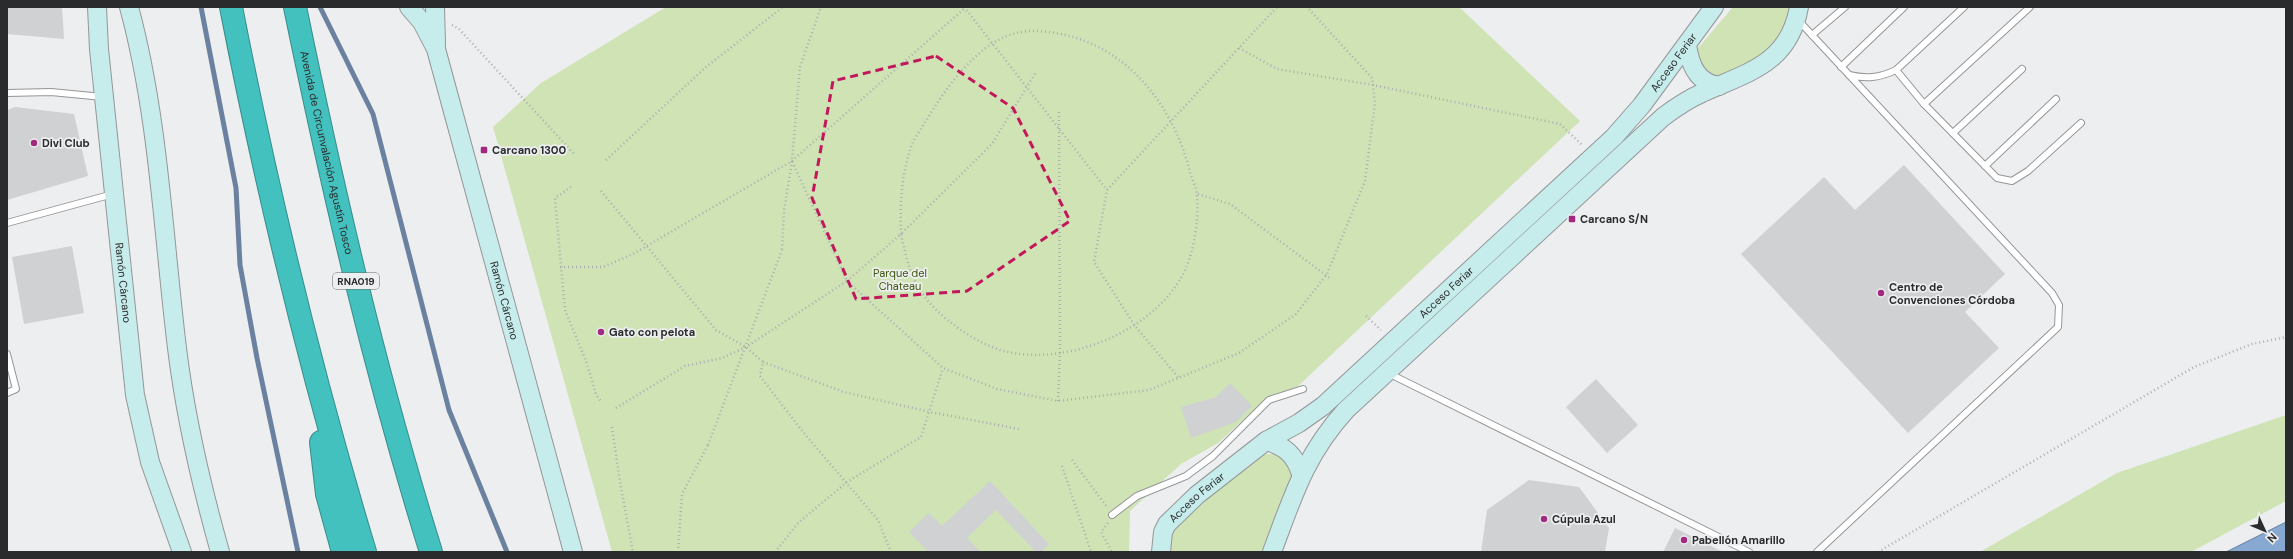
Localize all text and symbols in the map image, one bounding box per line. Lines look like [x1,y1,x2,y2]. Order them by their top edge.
street label: Acceso Feriar [1647,30,1699,95]
street label: Avenida de Circunvalación Agustín Tosco [297,49,356,256]
place label: Divi Club [42,136,90,150]
marker: Divi Club [29,138,39,148]
place label: Carcano 1300 [492,143,567,157]
marker: Carcano 1300 [479,145,489,155]
place label: Carcano S/N [1580,212,1648,226]
marker: Carcano S/N [1567,214,1577,224]
street label: Ramón Cárcano [112,242,134,324]
street label: Ramón Cárcano [487,260,522,341]
street label: Acceso Feriar [1416,263,1476,321]
park label: Parque del Chateau [873,266,927,293]
road number: RNA019 [333,273,379,289]
place label: Centro de Convenciones Córdoba [1889,280,2015,307]
marker: Centro de Convenciones Córdoba [1876,288,1886,298]
place label: Gato con pelota [609,325,695,339]
marker: Gato con pelota [596,327,606,337]
street label: Acceso Feriar [1166,469,1227,525]
north arrow [2245,511,2285,551]
place label: Cúpula Azul [1552,512,1616,526]
marker: Cúpula Azul [1539,514,1549,524]
text: N [2264,530,2280,546]
place label: Pabellón Amarillo [1692,533,1786,547]
marker: Pabellón Amarillo [1679,535,1689,545]

